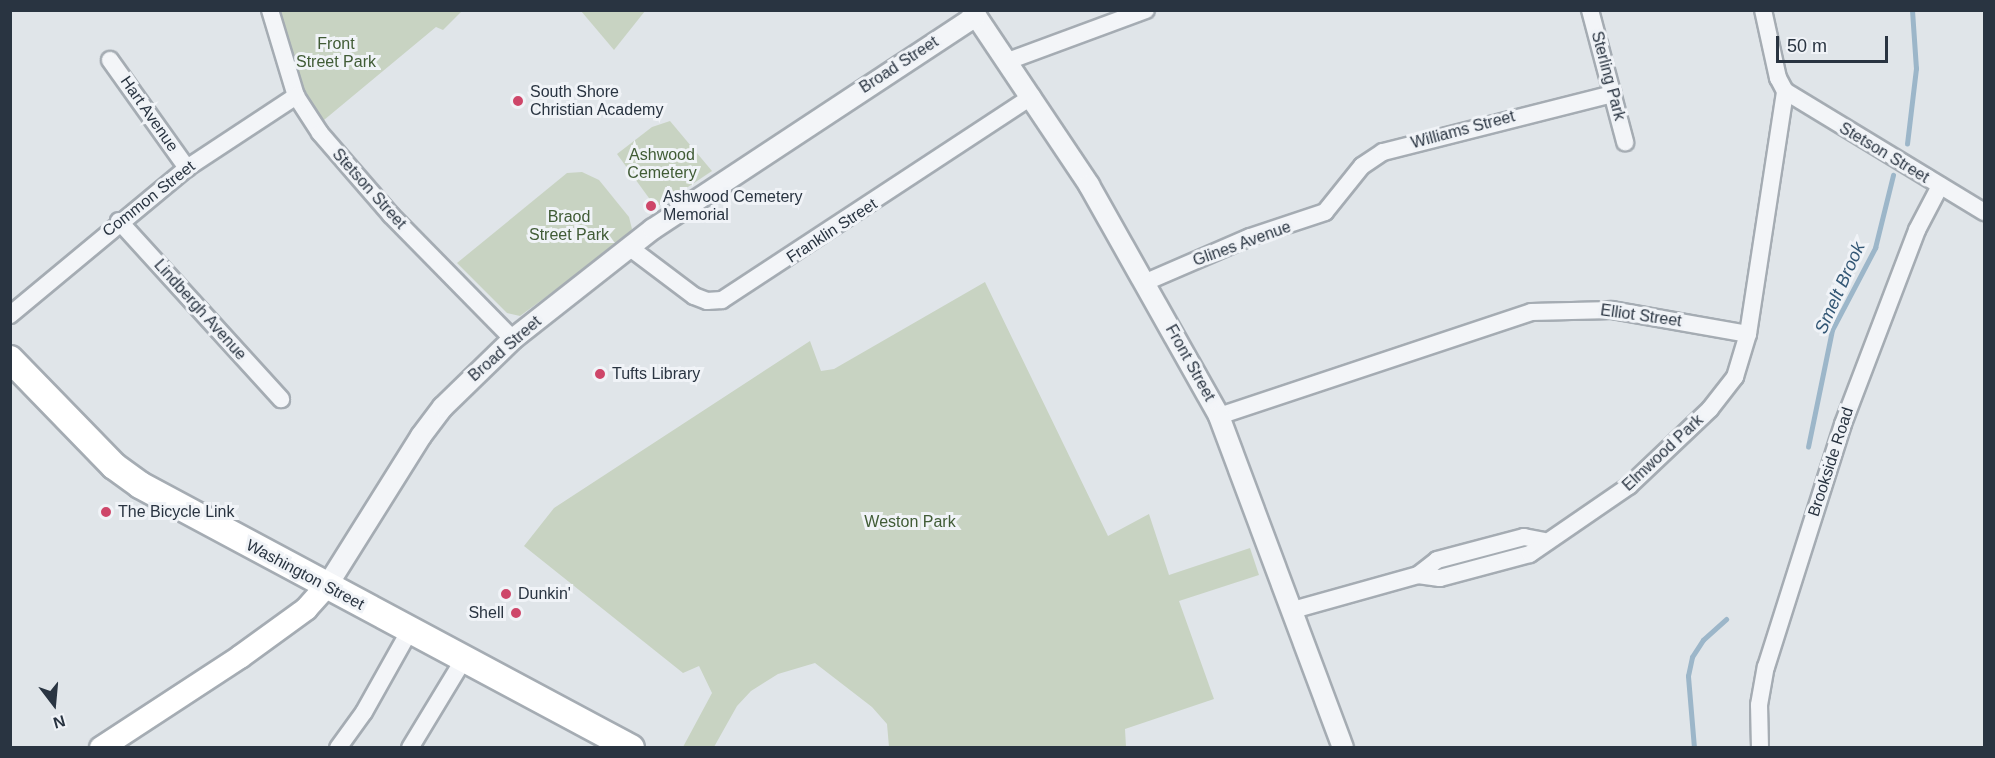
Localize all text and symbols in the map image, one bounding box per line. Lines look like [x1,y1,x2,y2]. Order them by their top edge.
scale bar [1779,24,1892,62]
street label: Sterling Park [1587,29,1629,123]
street label: Broad Street [856,32,942,98]
park label: Front Street Park [296,34,376,72]
text: 50 m [1787,36,1827,56]
street label: Hart Avenue [116,72,182,156]
place label: South Shore Christian Academy [530,82,664,120]
marker: South Shore Christian Academy [511,94,525,108]
street label: Williams Street [1409,107,1517,153]
street label: Stetson Street [1836,119,1932,187]
street label: Stetson Street [328,145,410,233]
park label: Ashwood Cemetery [627,145,697,183]
street label: Common Street [99,157,199,241]
place label: Ashwood Cemetery Memorial [663,187,803,225]
street label: Franklin Street [783,195,881,267]
marker: Ashwood Cemetery Memorial [644,199,658,213]
park label: Braod Street Park [529,207,609,245]
street label: Glines Avenue [1190,217,1294,271]
water label: Smelt Brook [1810,239,1870,337]
street label: Lindbergh Avenue [150,255,250,365]
street label: Elliot Street [1599,301,1683,331]
street label: Broad Street [465,312,545,386]
street label: Front Street [1161,321,1219,405]
place label: Tufts Library [612,364,700,384]
marker: Tufts Library [593,367,607,381]
street label: Brookside Road [1804,405,1858,519]
street label: Elmwood Park [1619,411,1707,495]
place label: The Bicycle Link [118,502,234,522]
marker: The Bicycle Link [99,505,113,519]
park label: Weston Park [864,512,956,532]
street label: Washington Street [243,536,367,614]
place label: Dunkin' [518,584,571,604]
marker: Dunkin' [499,587,513,601]
place label: Shell [468,603,504,623]
marker: Shell [509,606,523,620]
north arrow [24,674,84,734]
text: N [51,712,67,732]

